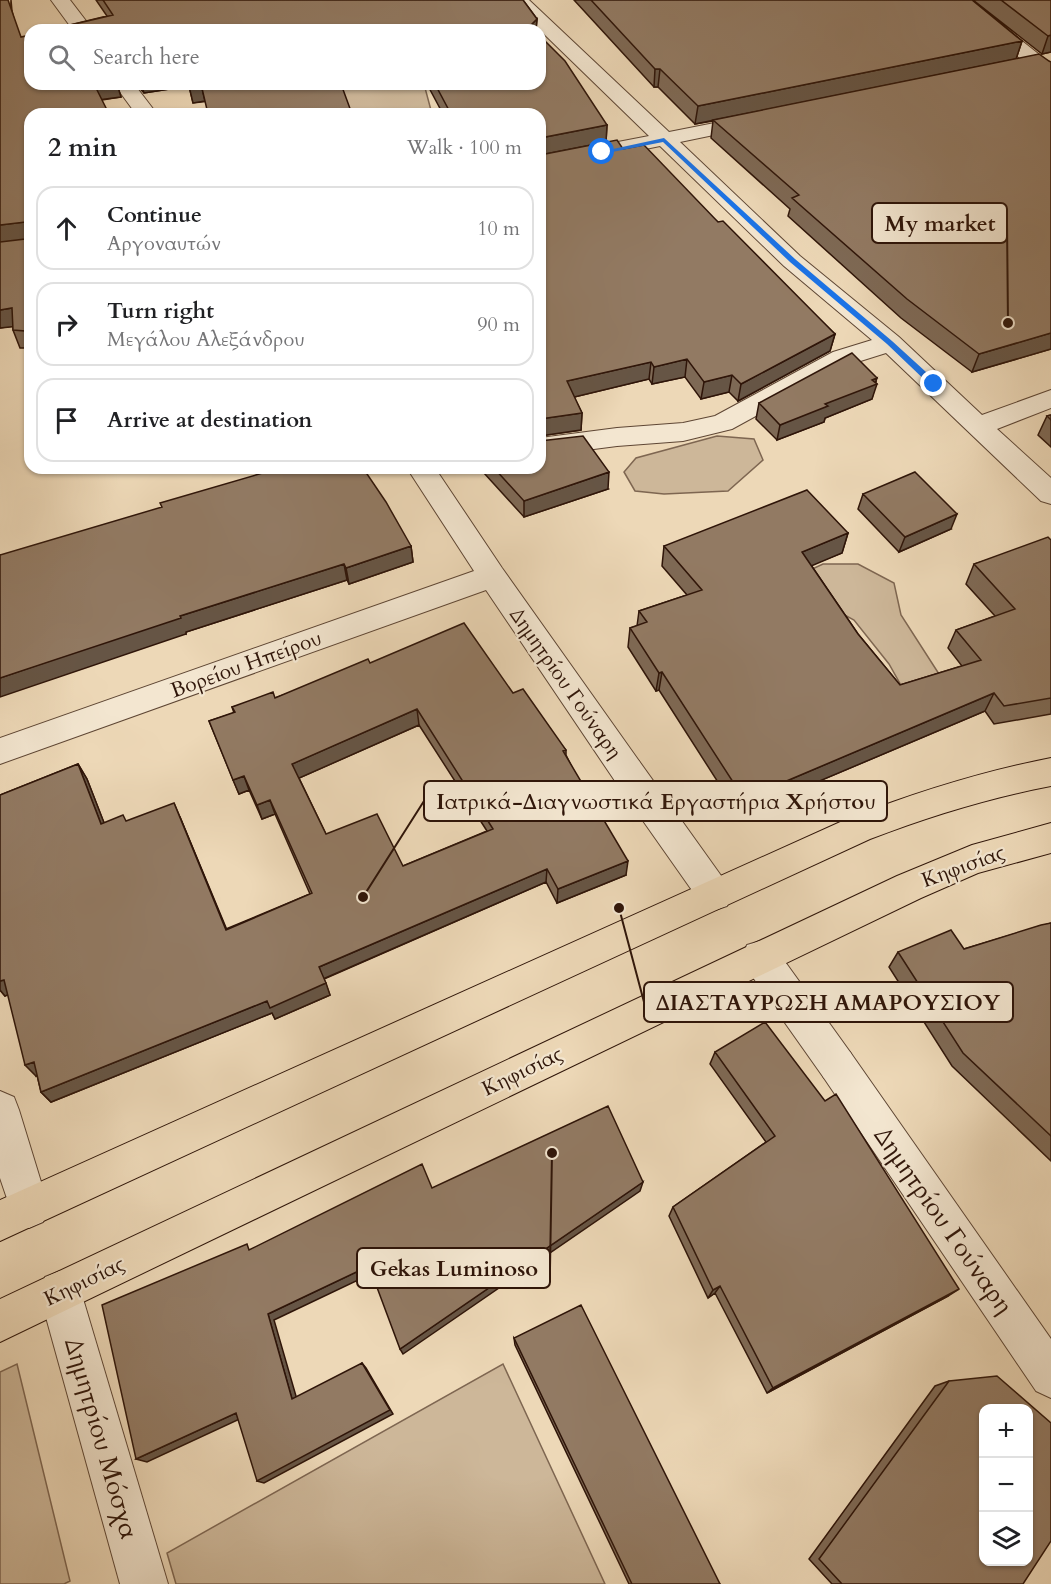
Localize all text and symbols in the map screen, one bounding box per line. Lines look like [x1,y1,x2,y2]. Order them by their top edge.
search box [24,24,546,90]
icon: search [45,41,78,74]
text: Search here [93,42,200,72]
text: 2 min [48,130,117,165]
text: Walk · 100 m [407,134,522,161]
route start [588,138,614,164]
text: Continue [107,200,202,230]
callout: My market [872,203,1007,243]
text: My market [884,209,996,239]
icon: ahead [50,212,83,245]
text: 10 m [477,215,520,242]
text: Αργοναυτών [107,230,221,257]
text: Turn right [107,296,214,326]
icon: right [50,308,83,341]
text: 90 m [477,311,520,338]
text: Μεγάλου Αλεξάνδρου [107,326,305,353]
route end [920,370,946,396]
icon: arrive [50,404,83,437]
text: Arrive at destination [107,405,312,435]
street label: Δημητρίου Γούναρη [502,602,629,765]
street label: Βορείου Ηπείρου [167,624,326,705]
callout: Ιατρικά-Διαγνωστικά Εργαστήρια Χρήστου [424,781,887,821]
text: Ιατρικά-Διαγνωστικά Εργαστήρια Χρήστου [436,787,876,817]
street label: Κηφισίας [918,838,1009,895]
callout: ΔΙΑΣΤΑΥΡΩΣΗ ΑΜΑΡΟΥΣΙΟΥ [644,982,1013,1022]
text: ΔΙΑΣΤΑΥΡΩΣΗ ΑΜΑΡΟΥΣΙΟΥ [656,988,1001,1018]
street label: Κηφισίας [477,1039,567,1103]
street label: Δημητρίου Γούναρη [866,1120,1021,1321]
callout: Gekas Luminoso [357,1248,550,1288]
street label: Κηφισίας [39,1249,129,1313]
text: Gekas Luminoso [370,1254,538,1284]
street label: Δημητρίου Μόσχα [56,1334,147,1543]
map controls [979,1404,1033,1566]
button: + [979,1404,1033,1458]
button: − [979,1458,1033,1512]
button: layers [979,1512,1033,1566]

